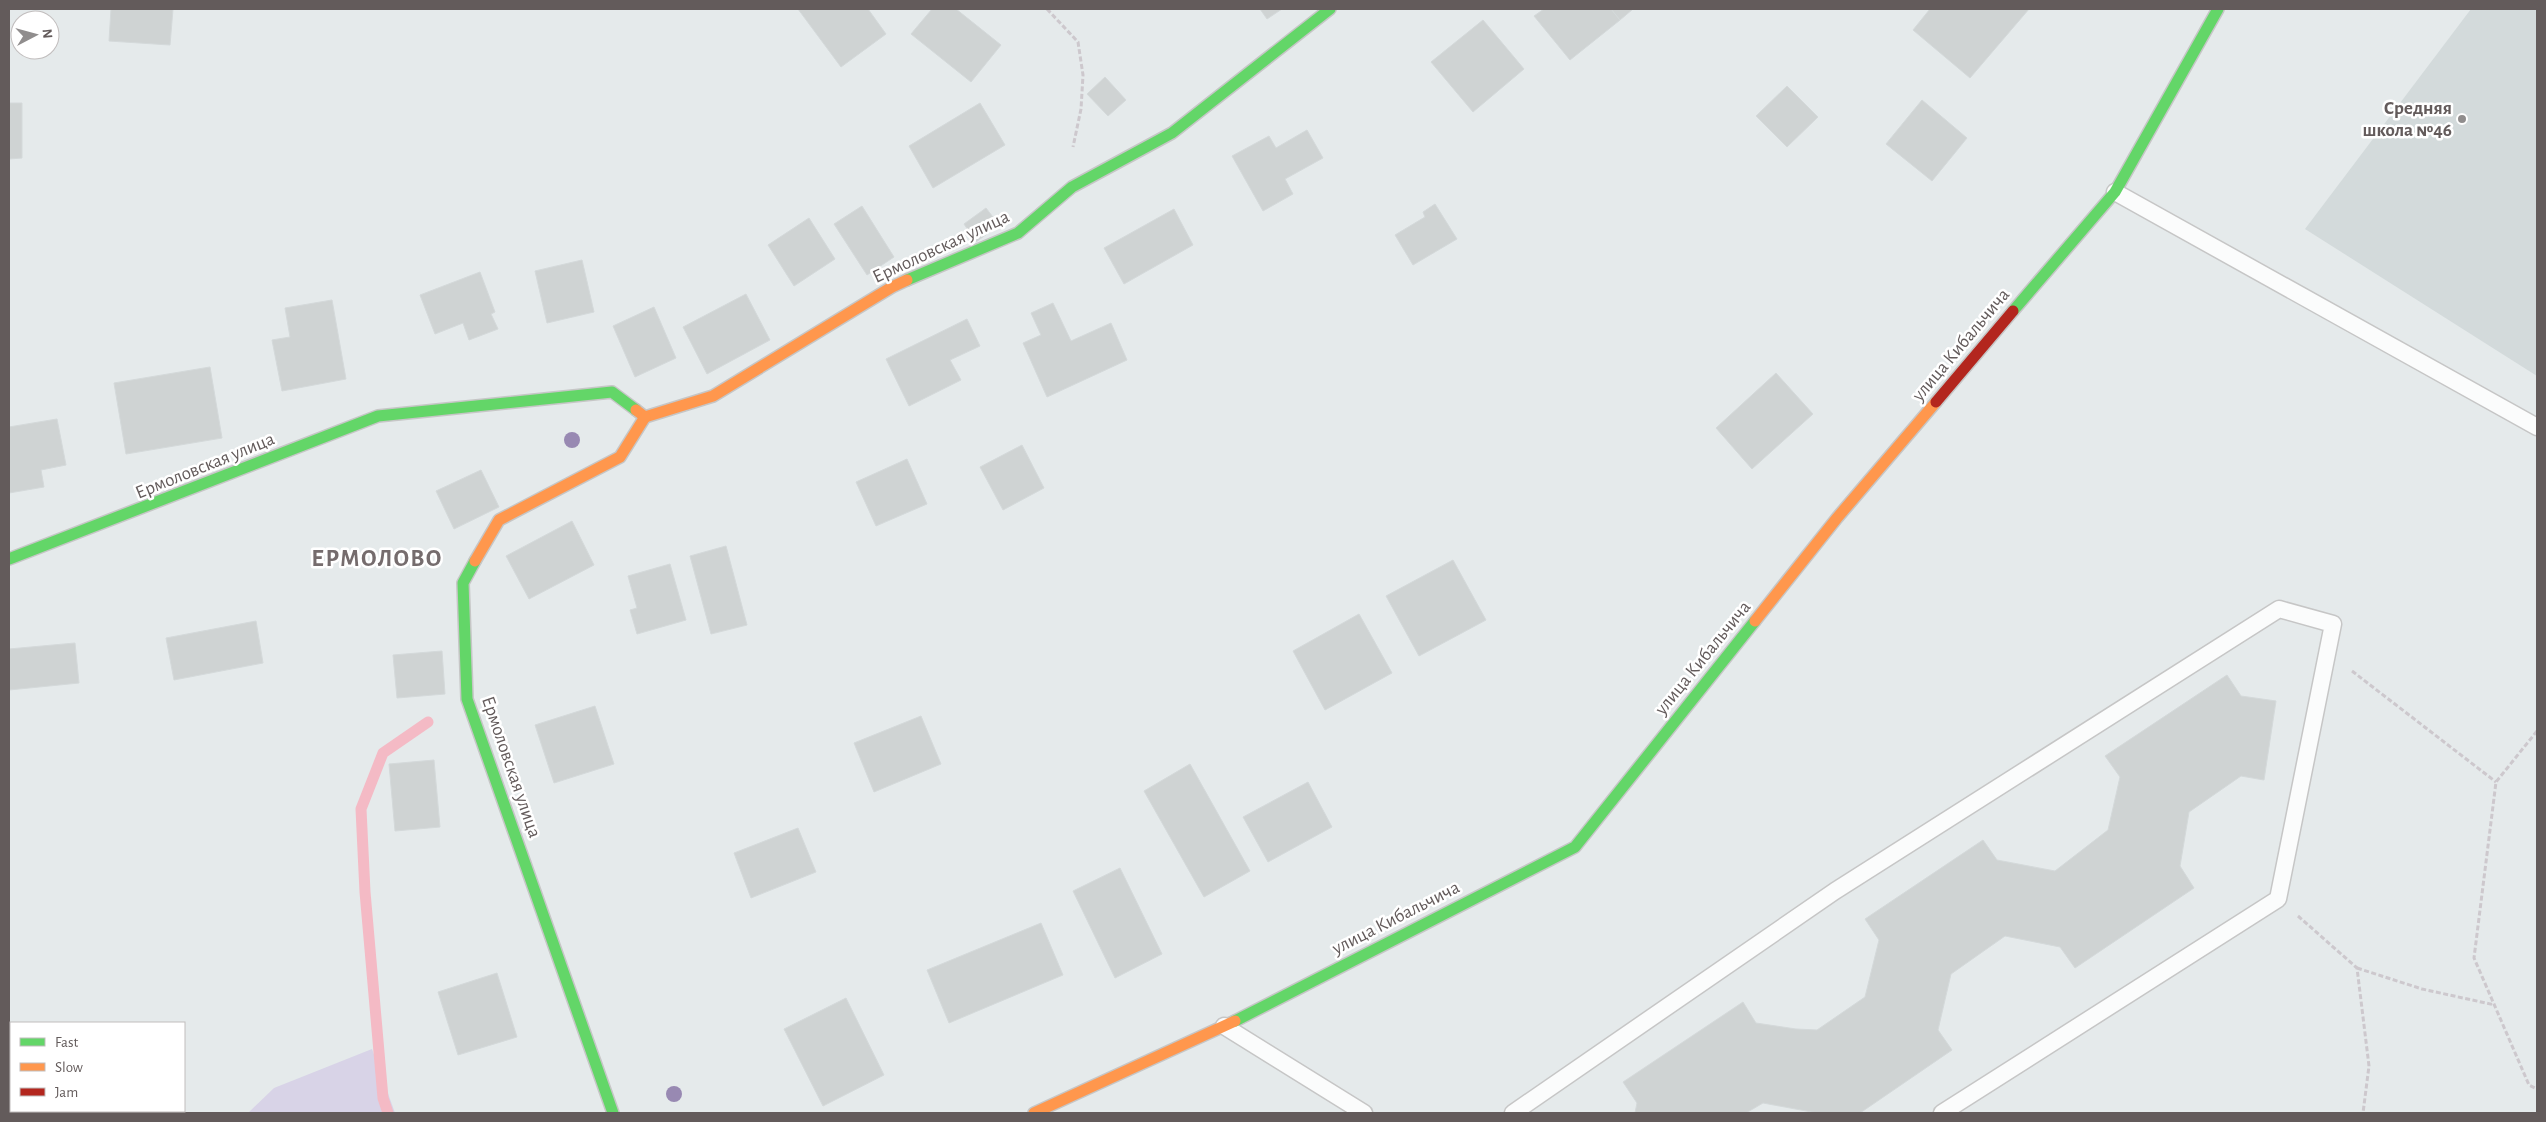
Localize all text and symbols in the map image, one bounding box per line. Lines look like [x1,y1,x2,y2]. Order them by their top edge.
north arrow [10,10,60,60]
text: N [39,28,54,39]
place label: Средняя школа №46 [2363,99,2452,140]
marker: Средняя школа №46 [2456,113,2468,125]
street label: Ермоловская улица [870,207,1013,287]
street label: улица Кибальчича [1908,285,2014,406]
street label: Ермоловская улица [133,429,278,503]
district label: ЕРМОЛОВО [311,547,443,571]
street label: улица Кибальчича [1651,597,1755,719]
street label: Ермоловская улица [478,694,544,841]
street label: улица Кибальчича [1328,878,1463,959]
legend [10,1022,185,1112]
text: Fast [55,1035,79,1050]
text: Slow [55,1060,83,1075]
text: Jam [55,1085,78,1100]

